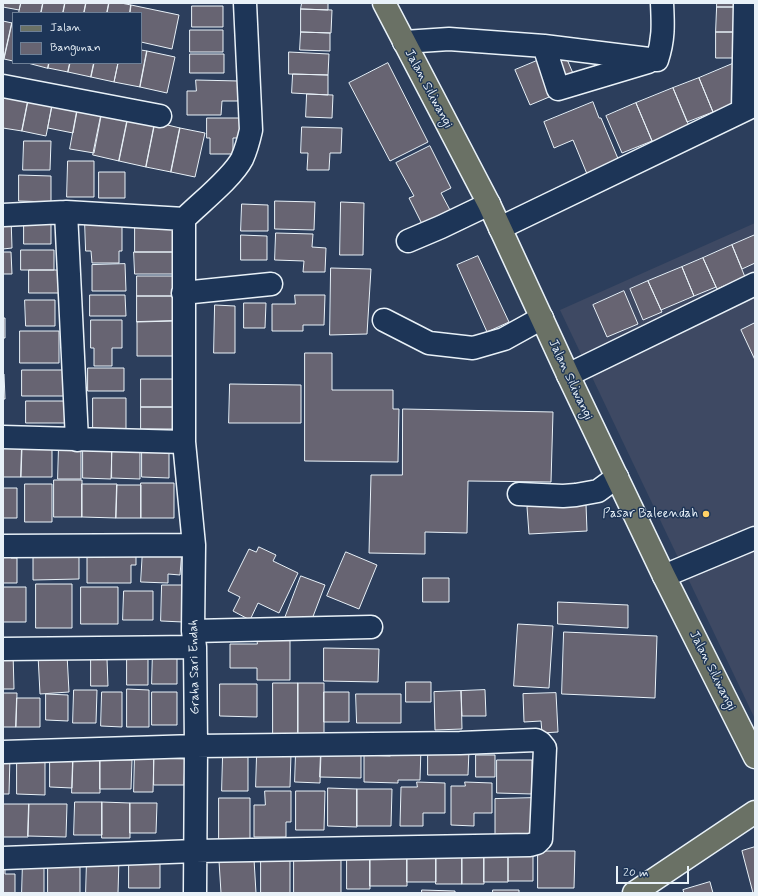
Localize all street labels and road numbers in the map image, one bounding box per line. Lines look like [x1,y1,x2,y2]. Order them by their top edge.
street label: Jalan Siliwangi [401,47,455,131]
street label: Jalan Siliwangi [544,337,596,423]
street label: Graha Sari Endah [186,619,204,715]
street label: Jalan Siliwangi [685,628,739,714]

